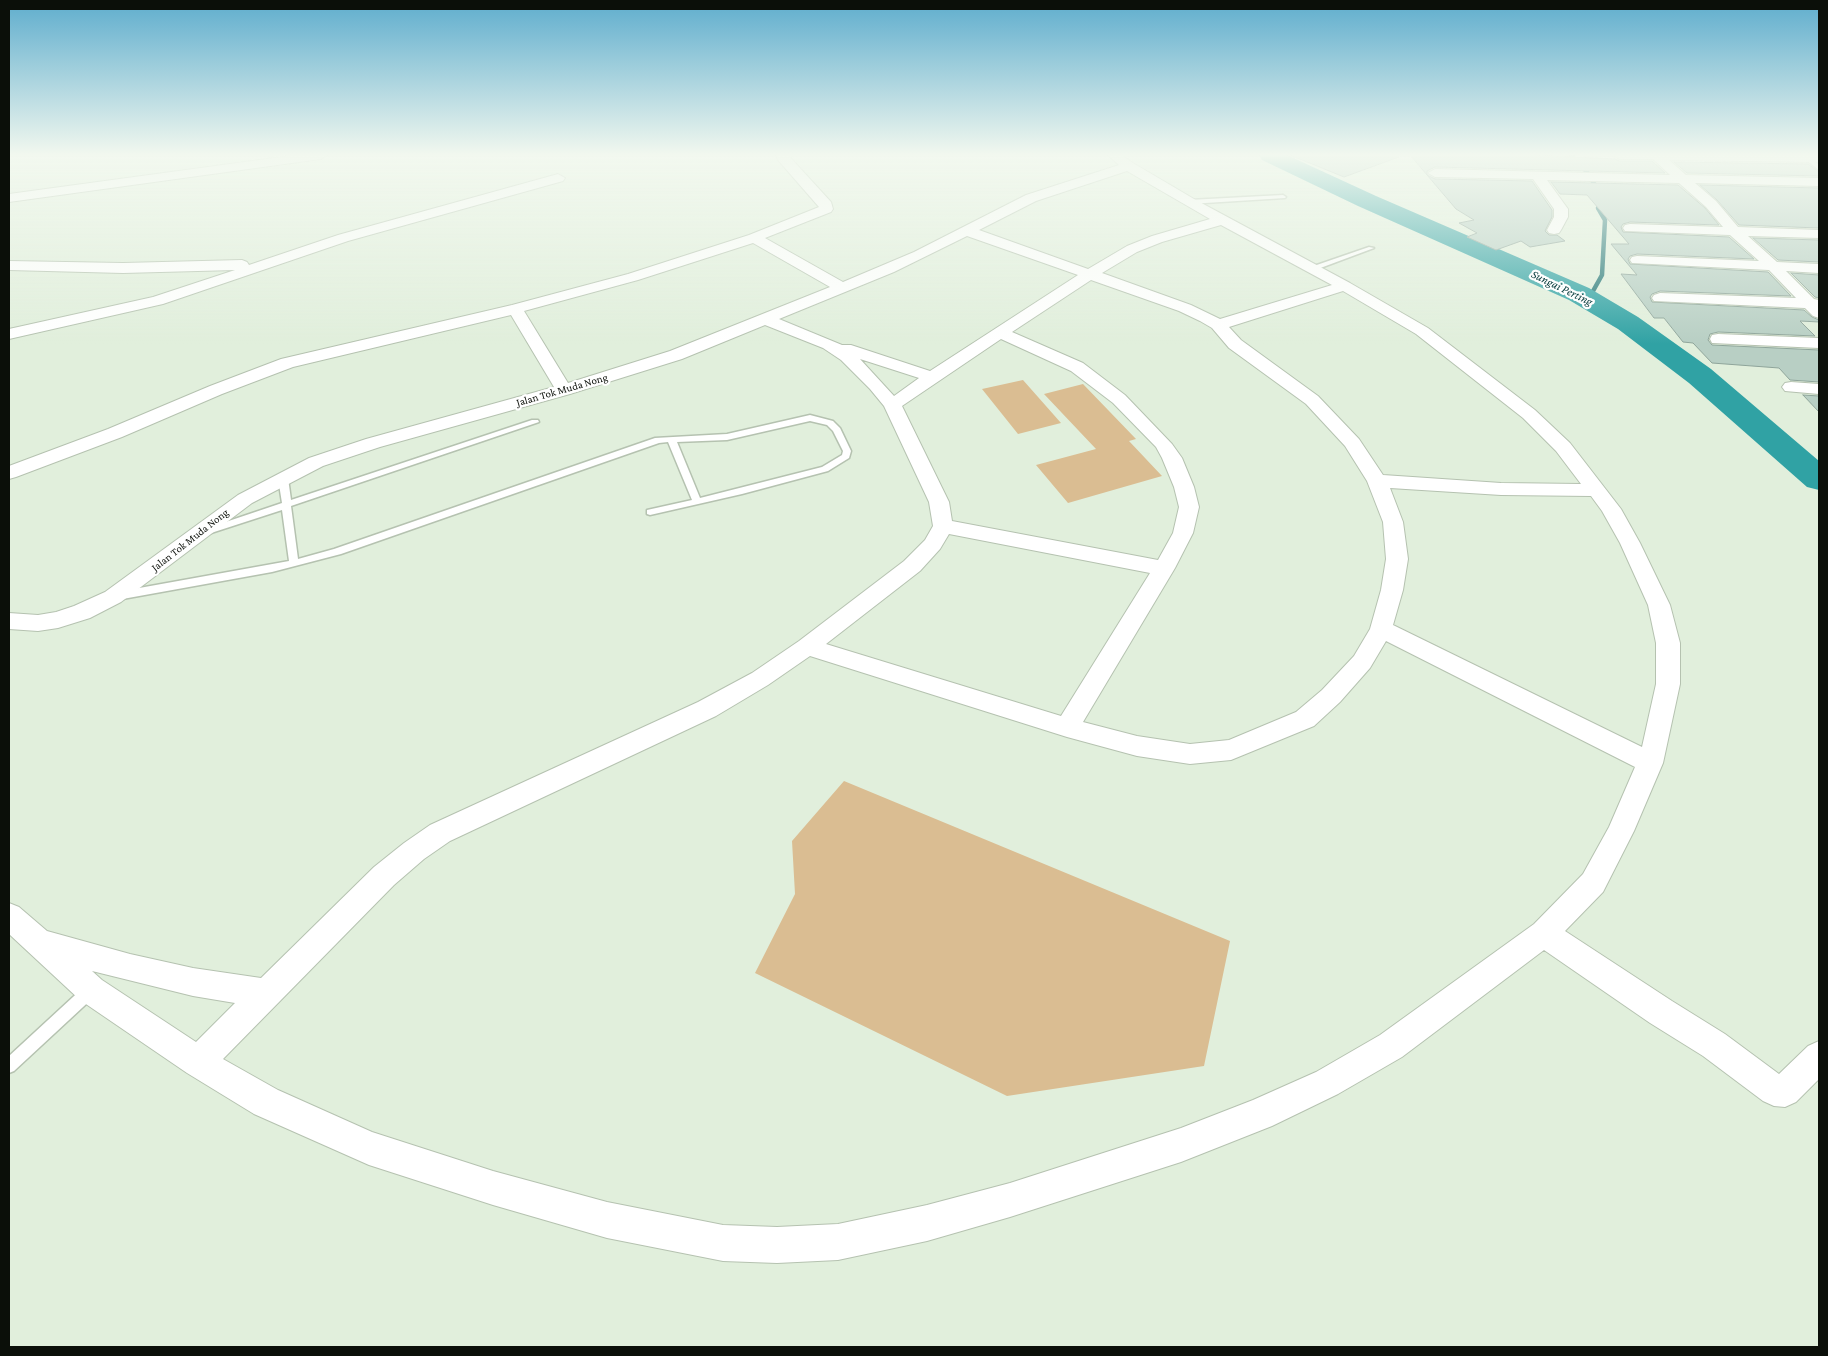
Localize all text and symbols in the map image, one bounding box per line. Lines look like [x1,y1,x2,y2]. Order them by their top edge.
water label: Sungai Perting [1529,267,1595,309]
street label: Jalan Tok Muda Nong [515,371,609,409]
street label: Jalan Tok Muda Nong [149,506,231,574]

